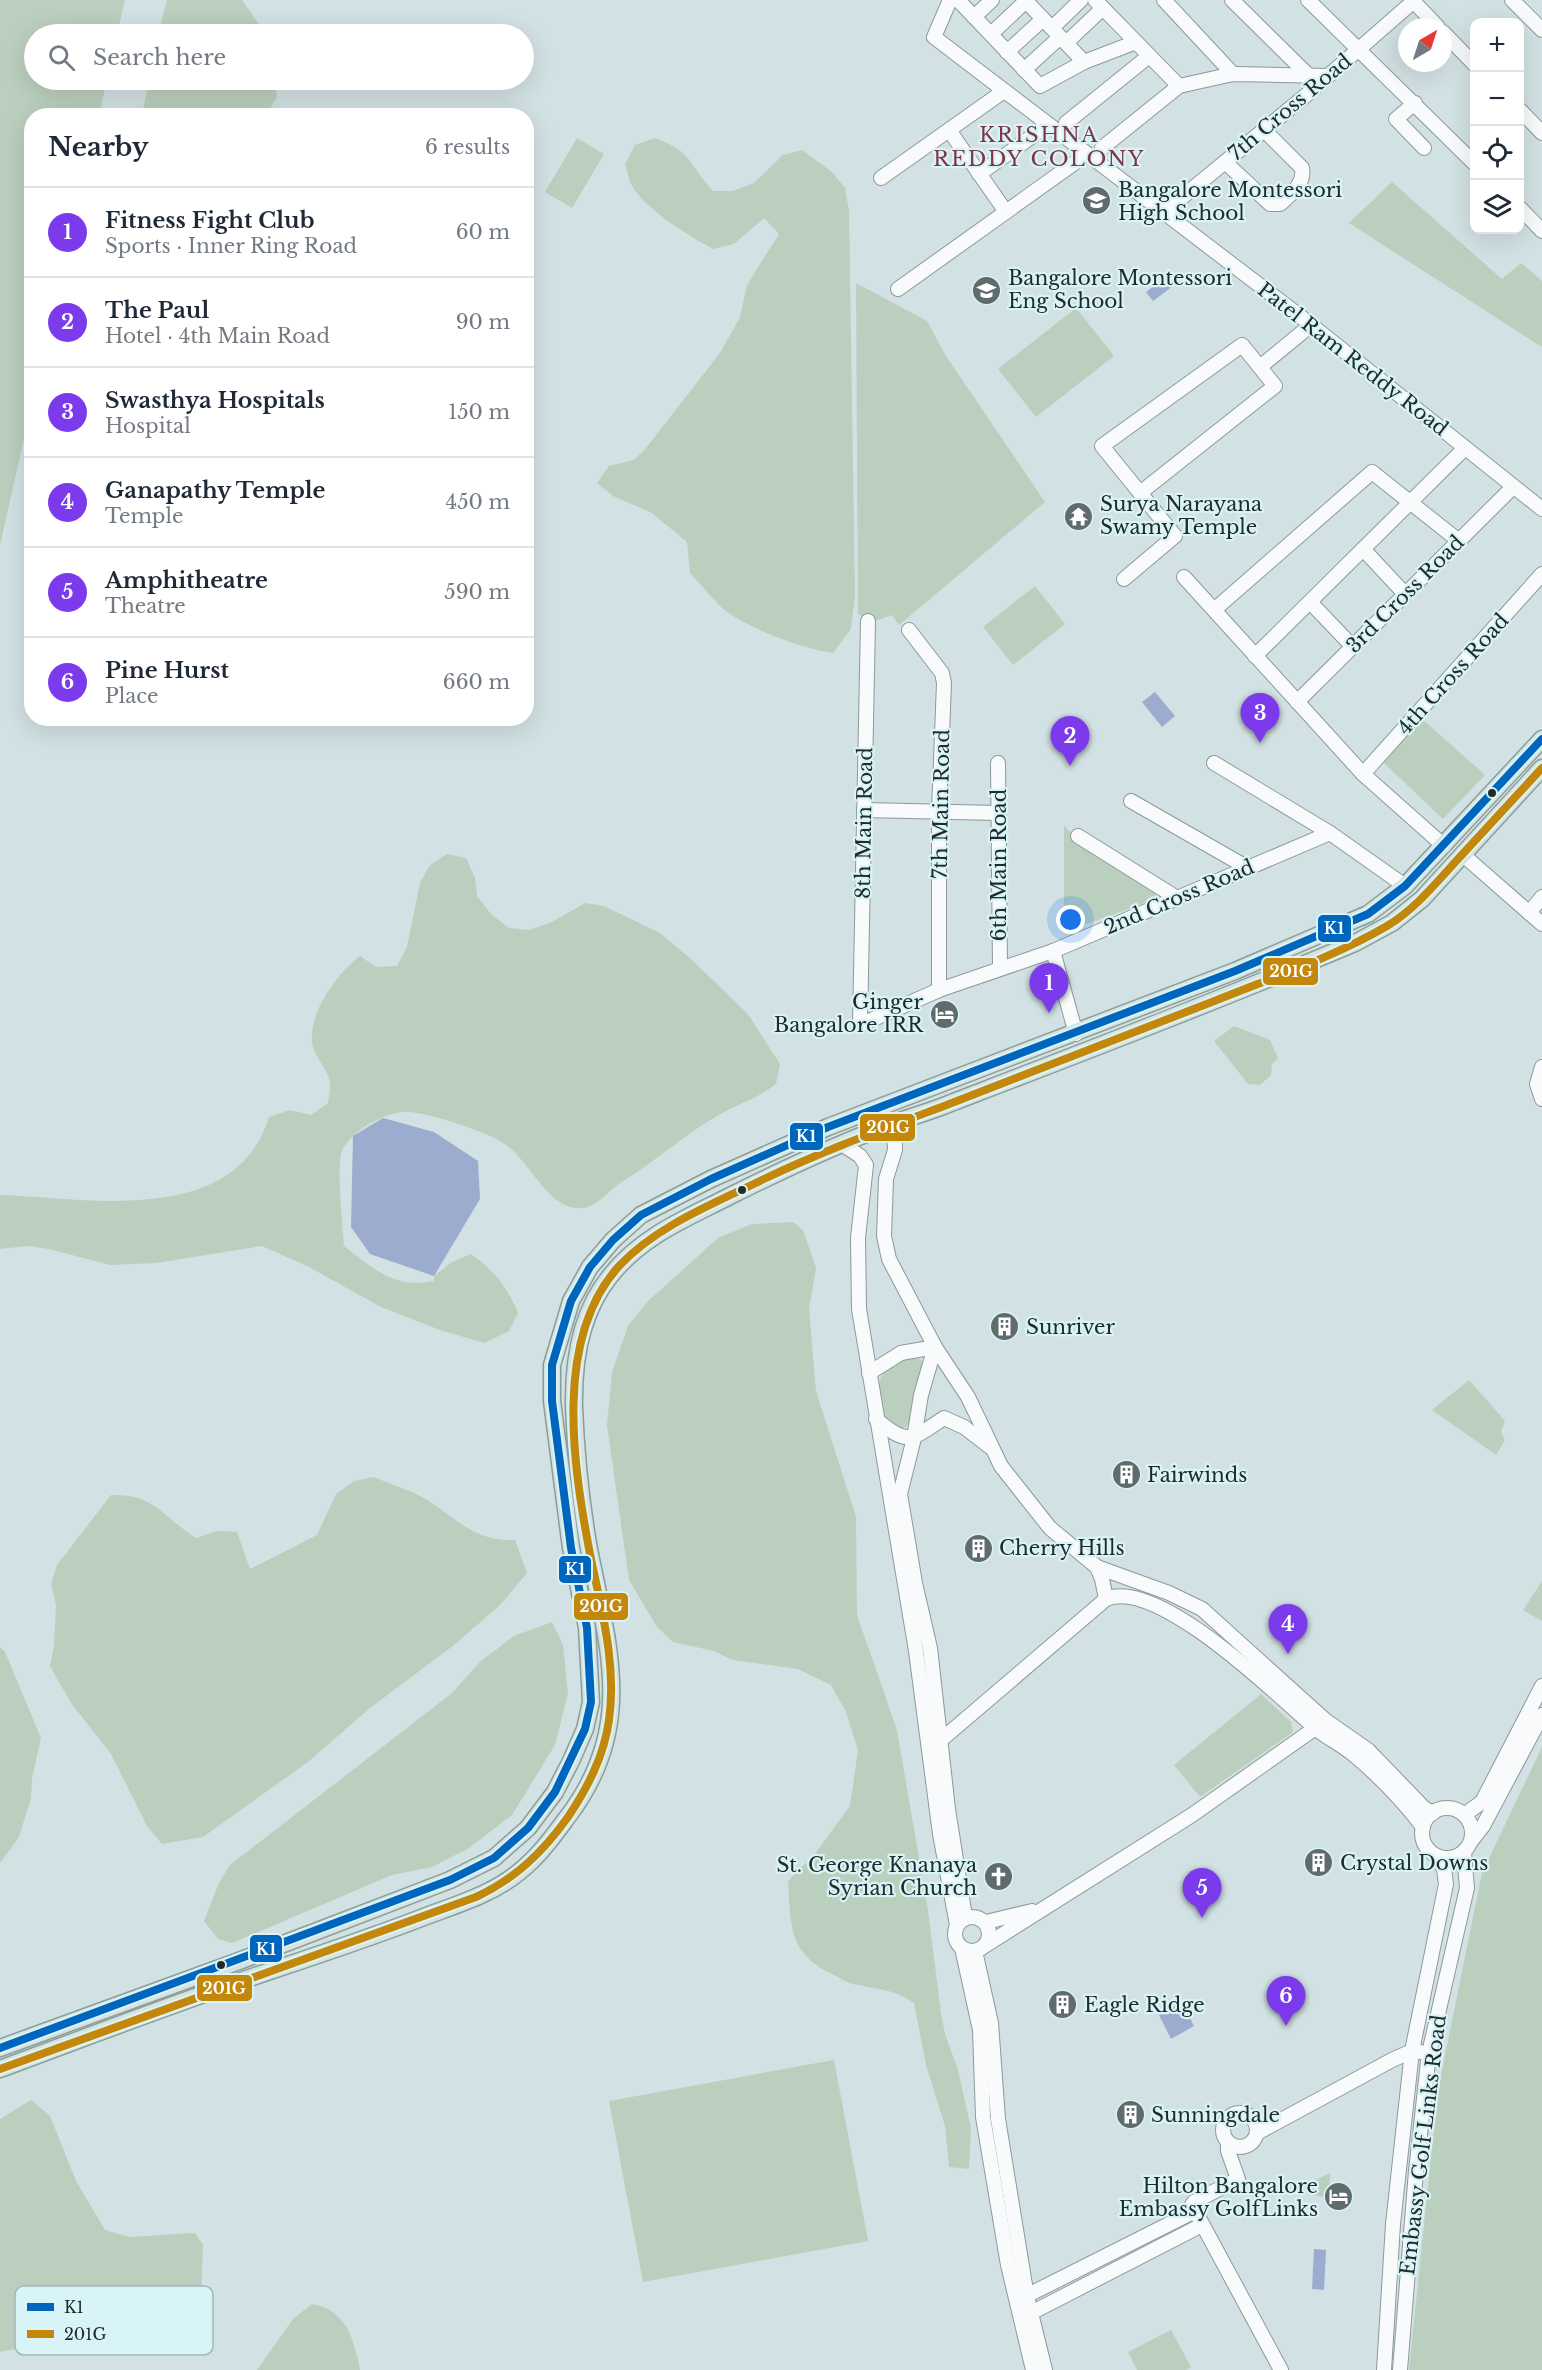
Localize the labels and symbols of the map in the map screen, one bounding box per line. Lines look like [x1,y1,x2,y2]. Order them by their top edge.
north arrow [1398,18,1452,72]
street label: 7th Cross Road [1224,49,1356,165]
district label: KRISHNA REDDY COLONY [933,122,1145,172]
place label: Bangalore Montessori High School [1118,178,1342,225]
school or university icon: Bangalore Montessori High School [1081,185,1113,217]
place label: Bangalore Montessori Eng School [1008,266,1232,313]
school or university icon: Bangalore Montessori Eng School [971,274,1003,306]
street label: Patel Ram Reddy Road [1253,277,1453,441]
place label: Surya Narayana Swamy Temple [1100,492,1263,539]
temple icon: Surya Narayana Swamy Temple [1063,500,1095,532]
street label: 3rd Cross Road [1341,530,1469,658]
street label: 4th Cross Road [1392,609,1514,739]
pin: 3 [1240,694,1280,743]
pin: 2 [1050,716,1090,766]
street label: 7th Main Road [928,729,954,879]
street label: 8th Main Road [851,747,877,899]
unlabelled marker [1486,787,1498,799]
street label: 6th Main Road [987,789,1011,941]
street label: 2nd Cross Road [1100,855,1258,939]
your location [1056,905,1085,934]
line badge: K1 [1317,914,1352,943]
text: K1 [1324,918,1344,938]
line badge: 201G [1262,957,1319,986]
text: 201G [1269,961,1313,981]
pin: 1 [1030,964,1068,1013]
place label: Ginger Bangalore IRR [774,990,924,1037]
hotel icon: Ginger Bangalore IRR [928,998,960,1030]
line badge: 201G [859,1113,916,1142]
text: 201G [866,1117,910,1137]
line badge: K1 [789,1122,824,1151]
text: K1 [796,1126,816,1146]
unlabelled marker [736,1184,748,1196]
building icon: Sunriver [989,1311,1021,1343]
place label: Sunriver [1026,1315,1116,1339]
building icon: Fairwinds [1110,1459,1142,1491]
place label: Fairwinds [1147,1463,1247,1487]
building icon: Cherry Hills [962,1532,994,1564]
place label: Cherry Hills [999,1536,1125,1560]
line badge: K1 [558,1555,592,1584]
text: K1 [565,1559,585,1579]
line badge: 201G [573,1592,629,1621]
text: 201G [579,1596,623,1616]
pin: 4 [1268,1604,1308,1654]
building icon: Crystal Downs [1303,1847,1335,1879]
place label: Crystal Downs [1340,1851,1488,1875]
place label: St. George Knanaya Syrian Church [777,1853,978,1900]
church icon: St. George Knanaya Syrian Church [982,1861,1014,1893]
pin: 5 [1182,1868,1222,1918]
line badge: K1 [249,1934,283,1963]
text: K1 [256,1939,276,1959]
unlabelled marker [215,1959,227,1971]
line badge: 201G [196,1974,253,2002]
pin: 6 [1266,1976,1306,2026]
text: 201G [202,1978,246,1998]
building icon: Eagle Ridge [1047,1989,1079,2021]
place label: Eagle Ridge [1084,1993,1205,2017]
street label: Embassy Golf Links Road [1395,2013,1451,2277]
building icon: Sunningdale [1114,2099,1146,2131]
place label: Sunningdale [1151,2103,1280,2127]
place label: Hilton Bangalore Embassy GolfLinks [1119,2174,1318,2221]
hotel icon: Hilton Bangalore Embassy GolfLinks [1323,2181,1355,2213]
legend [15,2286,213,2355]
text: K1 [64,2297,84,2317]
text: 201G [64,2324,106,2344]

